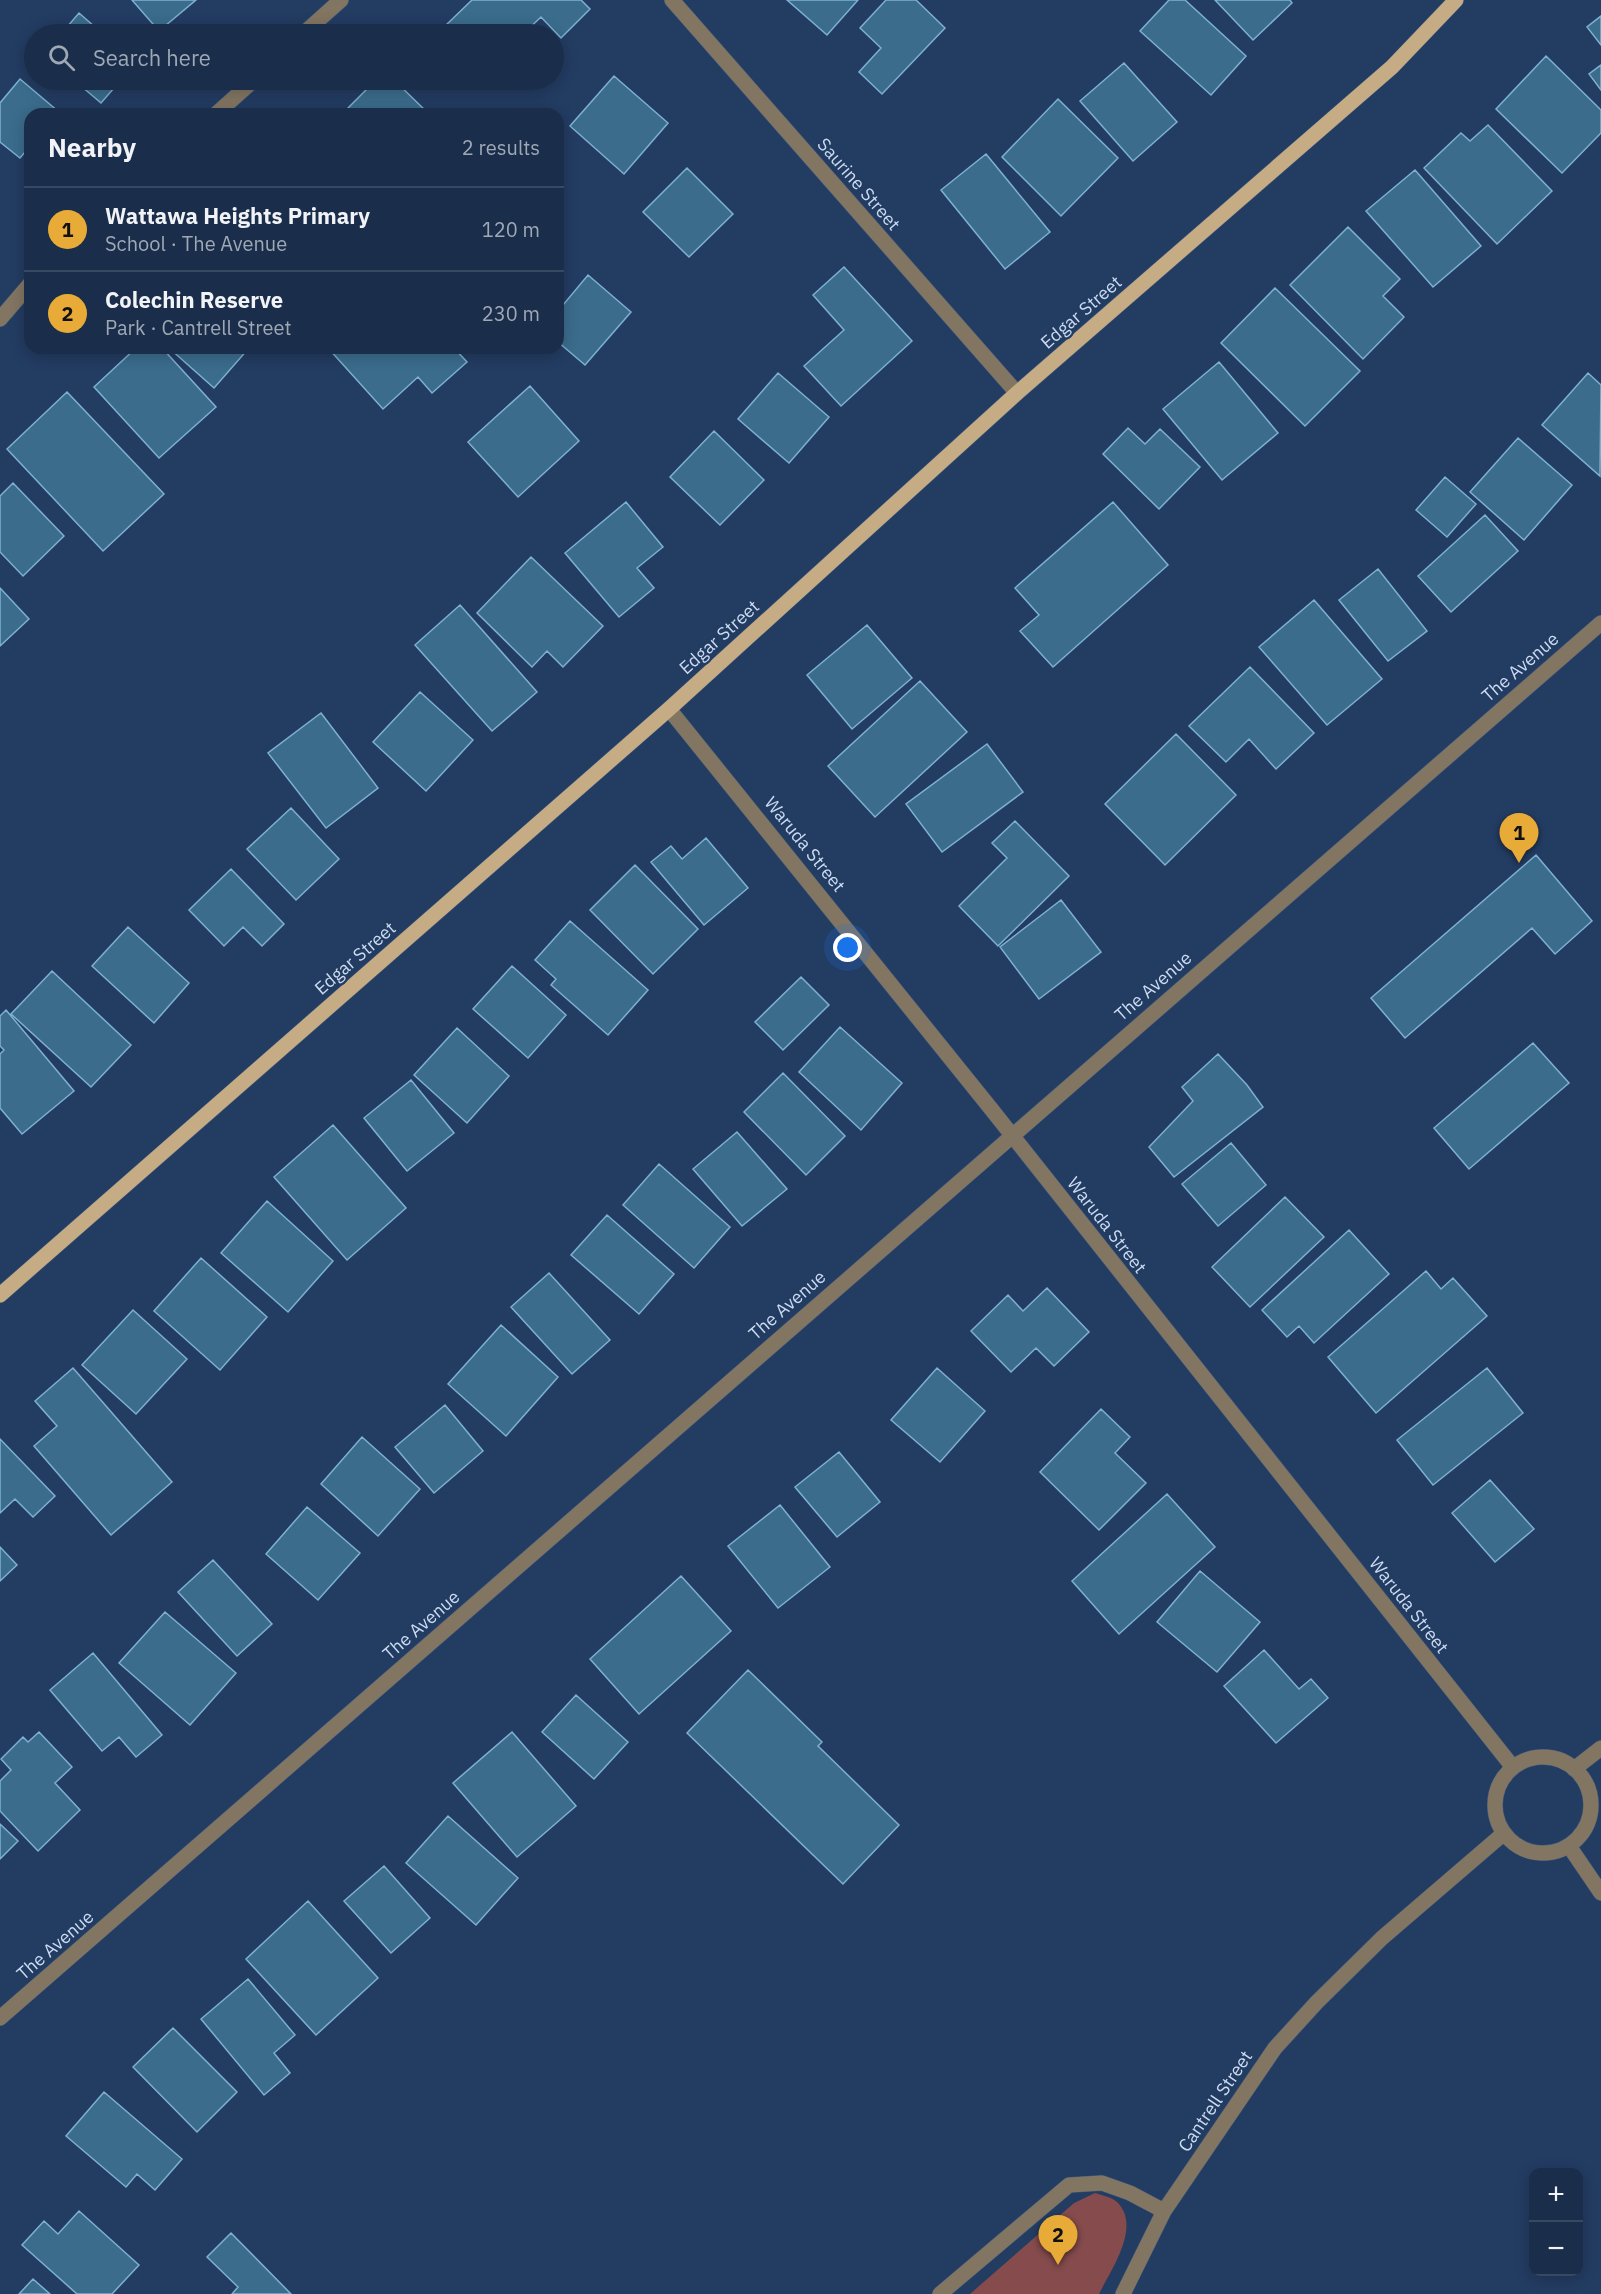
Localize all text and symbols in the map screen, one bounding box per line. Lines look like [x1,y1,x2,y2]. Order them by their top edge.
search box [24,24,564,90]
icon: search [45,41,78,74]
text: Search here [93,43,211,72]
text: Nearby [48,130,136,164]
street label: Saurine Street [813,133,905,235]
text: 2 results [462,134,540,161]
text: Wattawa Heights Primary [105,201,370,230]
text: 1 [62,216,74,243]
text: 120 m [482,216,540,243]
text: School · The Avenue [105,230,287,257]
street label: Edgar Street [1036,271,1126,353]
text: Colechin Reserve [105,285,283,314]
text: 2 [62,300,74,327]
text: 230 m [482,300,540,327]
text: Park · Cantrell Street [105,314,292,341]
street label: Edgar Street [674,595,764,679]
street label: The Avenue [1477,627,1563,707]
street label: Waruda Street [760,792,850,896]
pin: 1 [1500,814,1538,863]
street label: Edgar Street [310,917,400,999]
your location [833,933,862,962]
street label: The Avenue [1110,946,1196,1026]
street label: Waruda Street [1062,1172,1152,1278]
street label: The Avenue [744,1265,830,1345]
street label: Waruda Street [1364,1552,1454,1658]
street label: The Avenue [378,1585,464,1665]
street label: The Avenue [12,1905,98,1985]
street label: Cantrell Street [1173,2046,1257,2156]
map controls [1529,2168,1583,2276]
button: + [1529,2168,1583,2222]
pin: 2 [1038,2216,1078,2265]
button: − [1529,2222,1583,2276]

